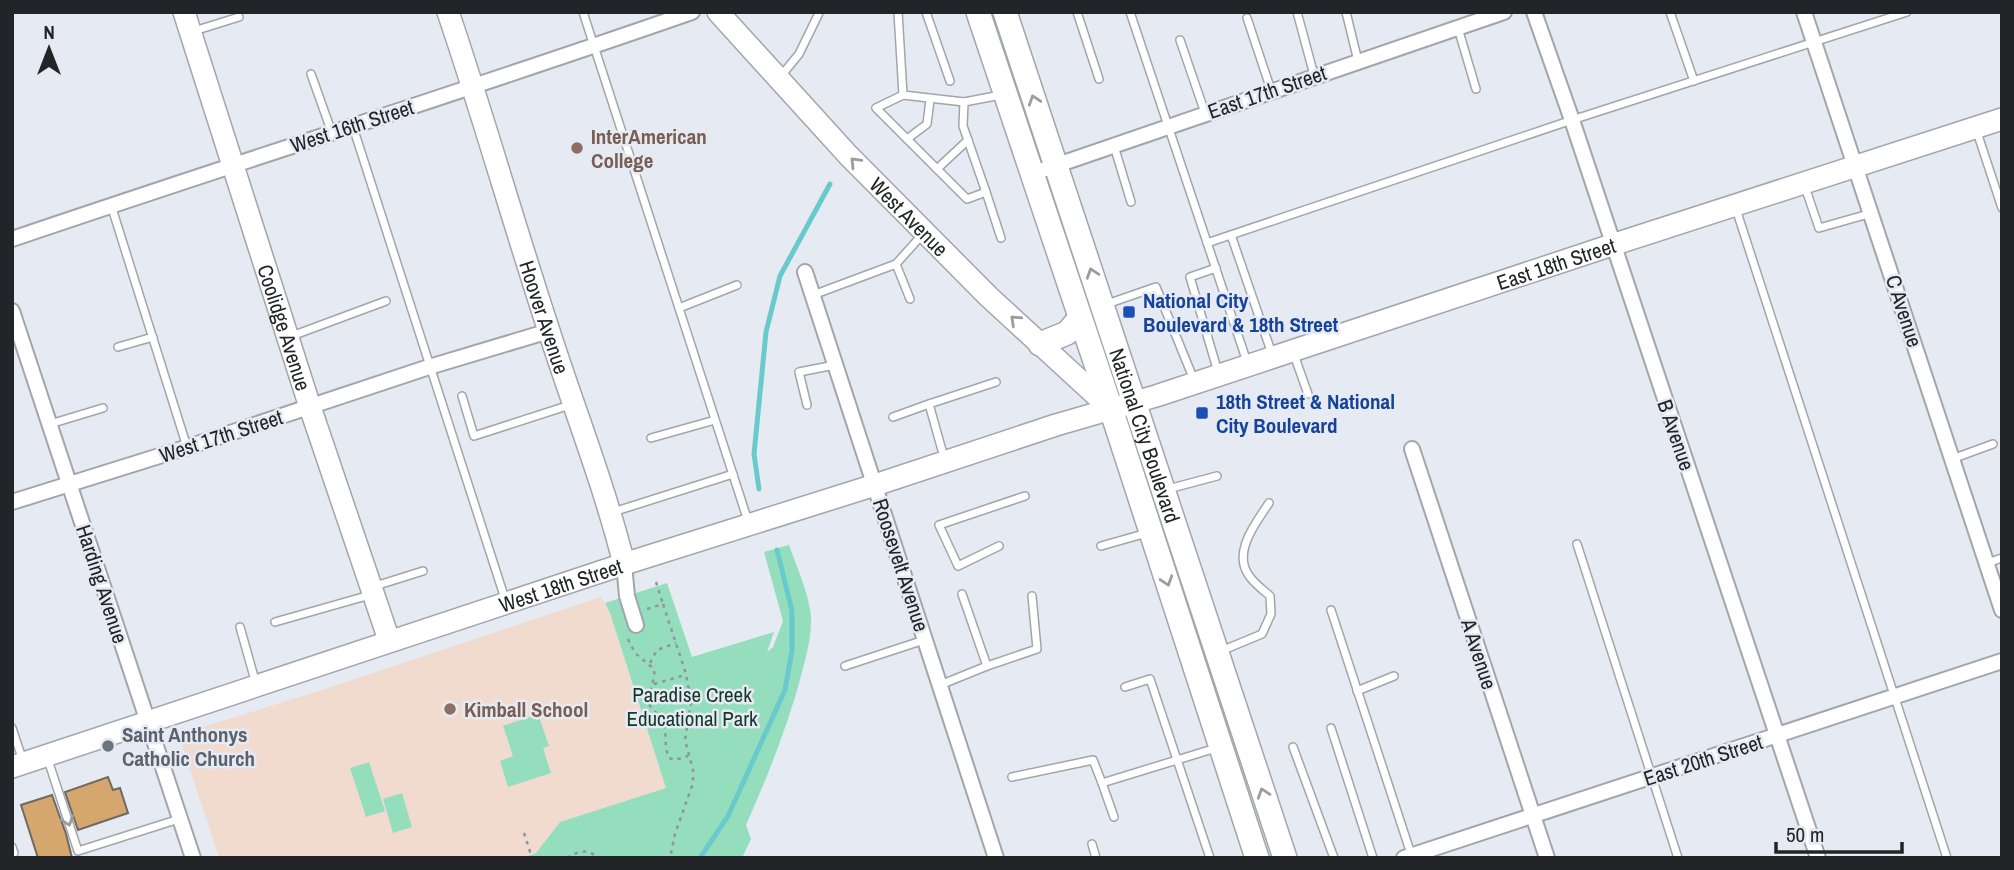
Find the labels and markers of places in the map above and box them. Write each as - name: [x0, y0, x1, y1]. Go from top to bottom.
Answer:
- place label: InterAmerican College: [591, 122, 707, 175]
- marker: InterAmerican College: [569, 140, 585, 156]
- place label: National City Boulevard & 18th Street: [1143, 286, 1338, 339]
- marker: National City Boulevard & 18th Street: [1121, 304, 1137, 320]
- place label: 18th Street & National City Boulevard: [1216, 387, 1395, 440]
- marker: 18th Street & National City Boulevard: [1194, 405, 1210, 421]
- place label: Kimball School: [464, 695, 588, 724]
- marker: Kimball School: [442, 701, 458, 717]
- place label: Saint Anthonys Catholic Church: [122, 720, 255, 773]
- marker: Saint Anthonys Catholic Church: [100, 738, 116, 754]

